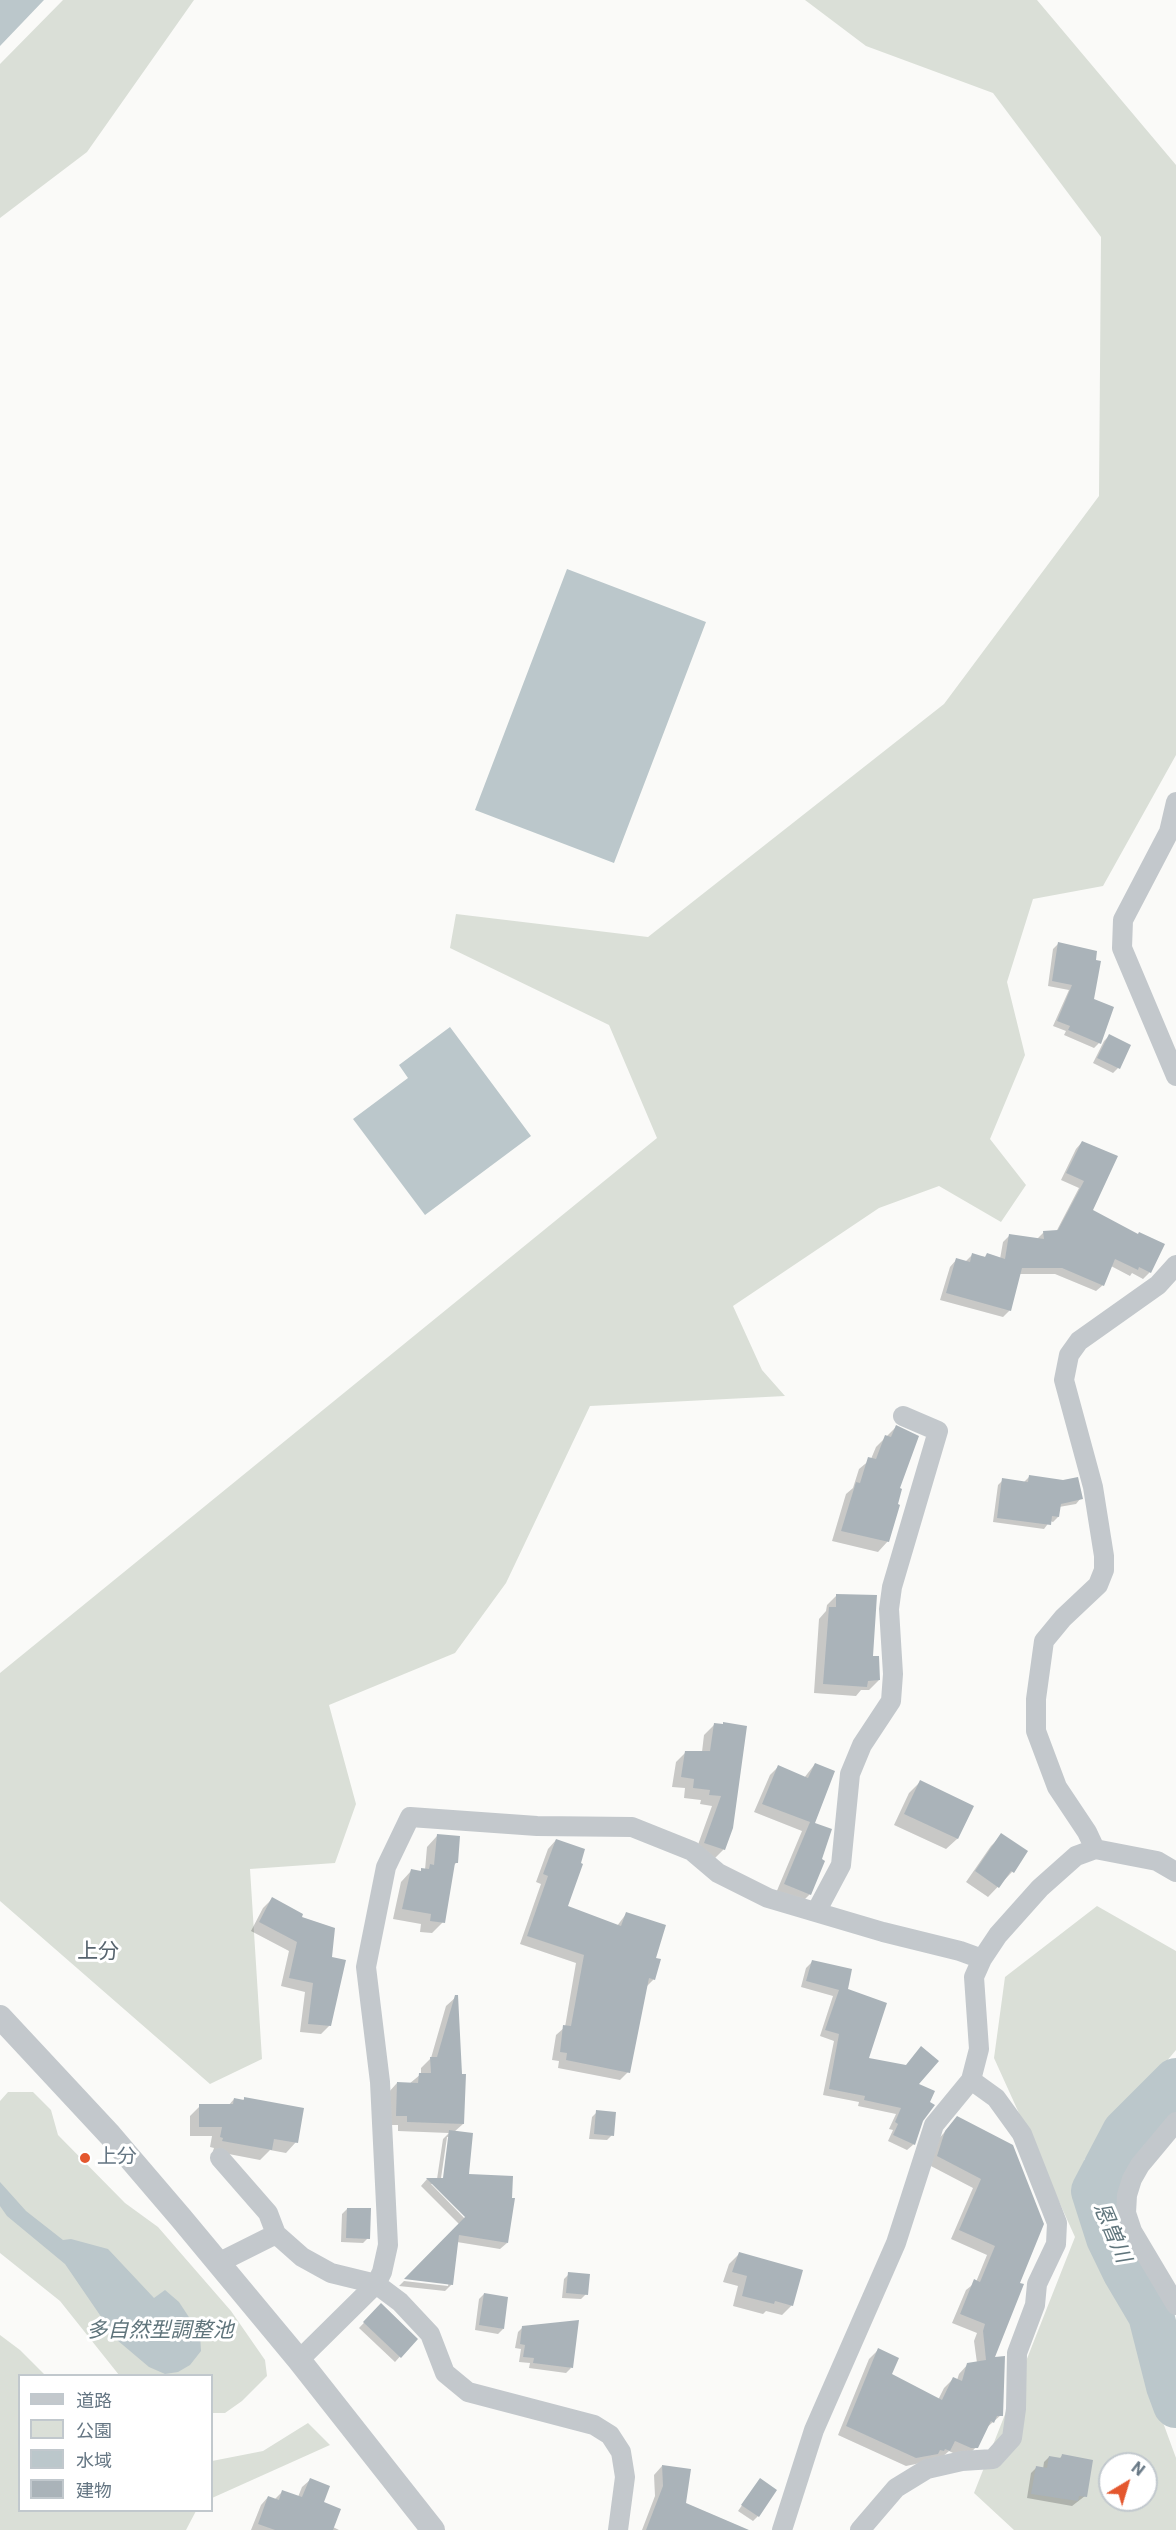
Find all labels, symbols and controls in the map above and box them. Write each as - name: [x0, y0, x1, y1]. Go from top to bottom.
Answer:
- district label: 上分: [77, 1940, 119, 1966]
- place label: 上分: [97, 2146, 137, 2170]
- marker: 上分: [78, 2151, 92, 2165]
- water label: 恩曽川: [1087, 2199, 1135, 2267]
- water label: 多自然型調整池: [87, 2319, 233, 2345]
- legend: [18, 2374, 213, 2512]
- text: 道路: [76, 2390, 112, 2411]
- text: 公園: [76, 2420, 112, 2441]
- text: 水域: [76, 2450, 112, 2471]
- north arrow: [1098, 2452, 1158, 2512]
- text: N: [1128, 2458, 1148, 2480]
- text: 建物: [76, 2480, 112, 2501]

